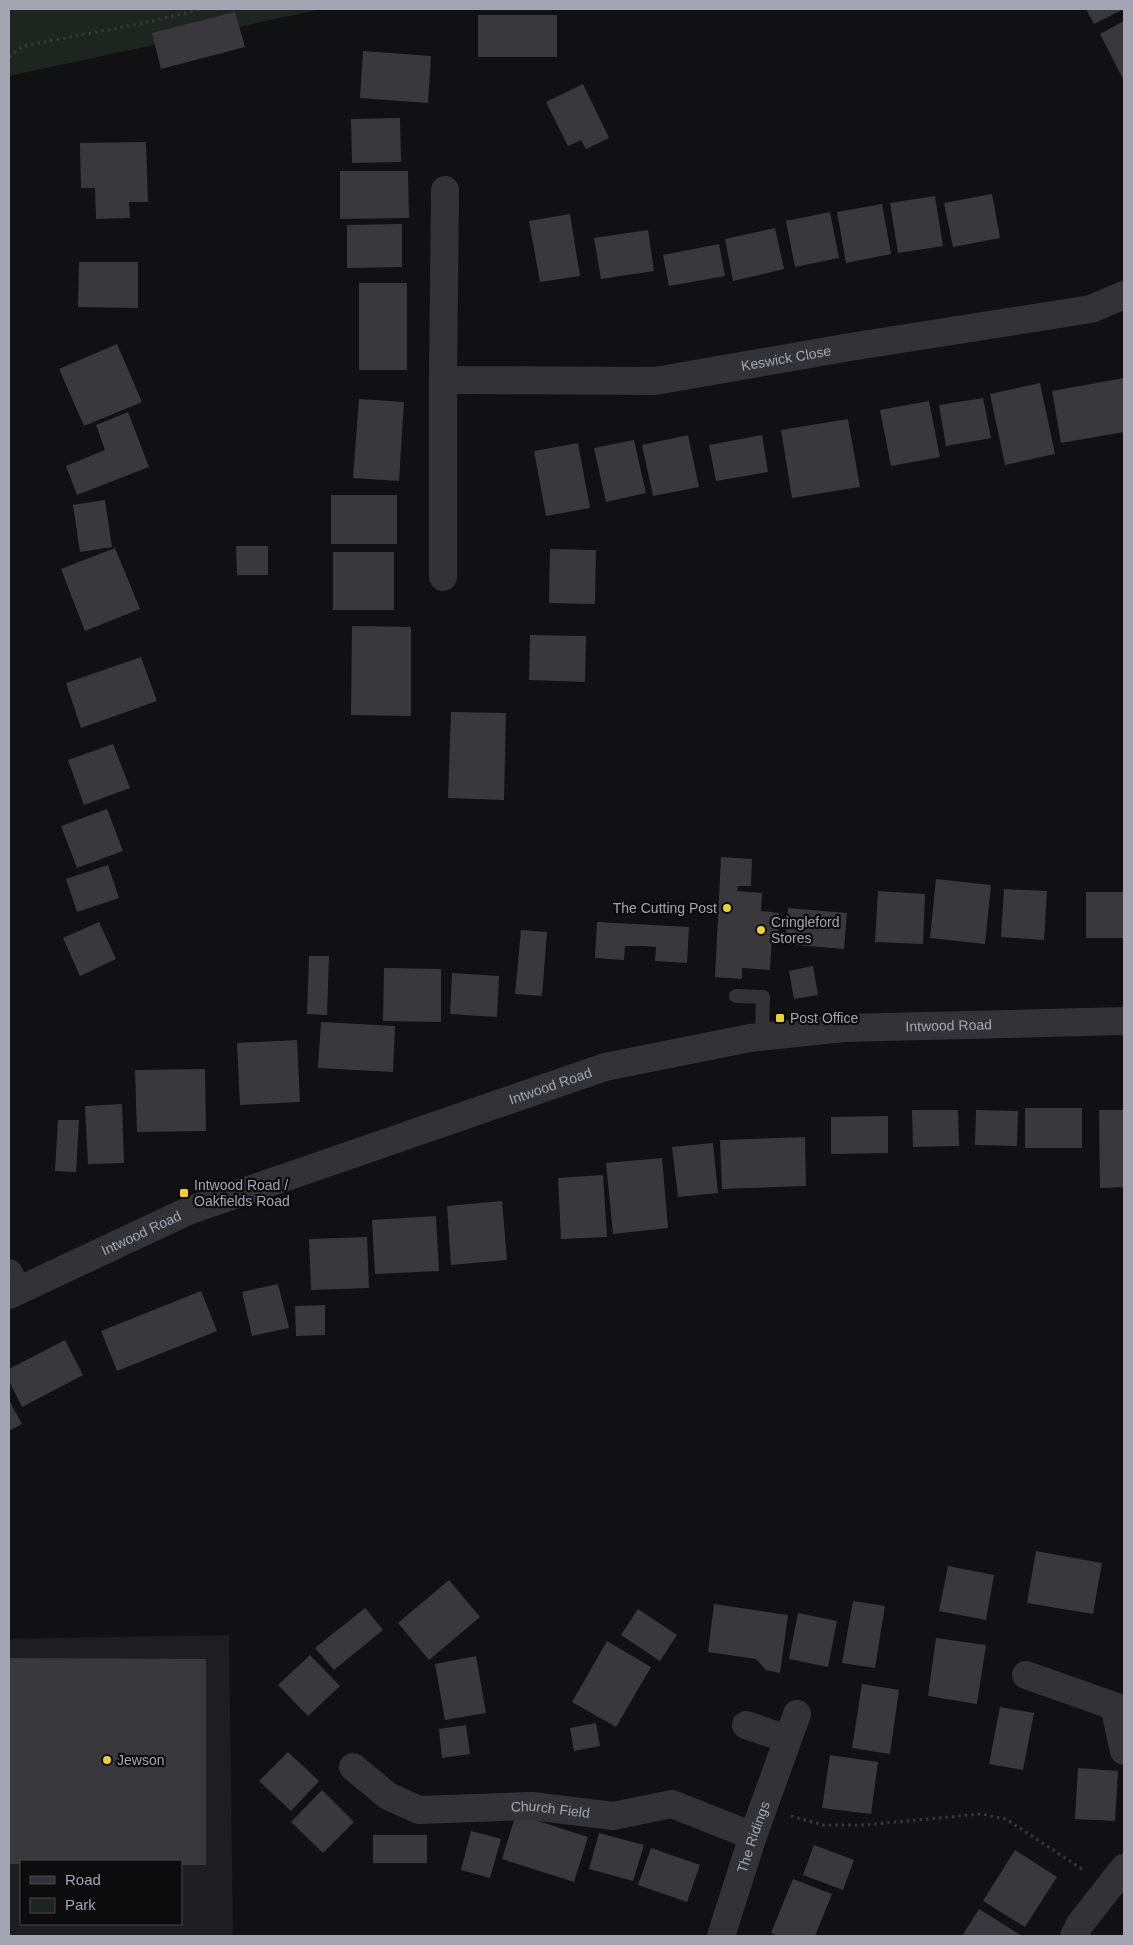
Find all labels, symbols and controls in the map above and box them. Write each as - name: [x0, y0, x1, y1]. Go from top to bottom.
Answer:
- street label: Keswick Close: [740, 342, 832, 374]
- place label: The Cutting Post: [613, 900, 717, 916]
- marker: The Cutting Post: [721, 902, 733, 914]
- place label: Cringleford Stores: [771, 914, 839, 946]
- marker: Cringleford Stores: [755, 924, 767, 936]
- place label: Post Office: [790, 1010, 858, 1026]
- marker: Post Office: [774, 1012, 786, 1024]
- street label: Intwood Road: [905, 1016, 992, 1034]
- street label: Intwood Road: [507, 1064, 594, 1108]
- place label: Intwood Road / Oakfields Road: [194, 1177, 290, 1209]
- marker: Intwood Road / Oakfields Road: [178, 1187, 190, 1199]
- street label: Intwood Road: [99, 1207, 184, 1259]
- place label: Jewson: [117, 1752, 164, 1768]
- marker: Jewson: [101, 1754, 113, 1766]
- street label: Church Field: [510, 1798, 591, 1821]
- street label: The Ridings: [734, 1799, 773, 1875]
- legend: [20, 1860, 182, 1925]
- text: Road: [65, 1871, 101, 1888]
- text: Park: [65, 1896, 96, 1913]

